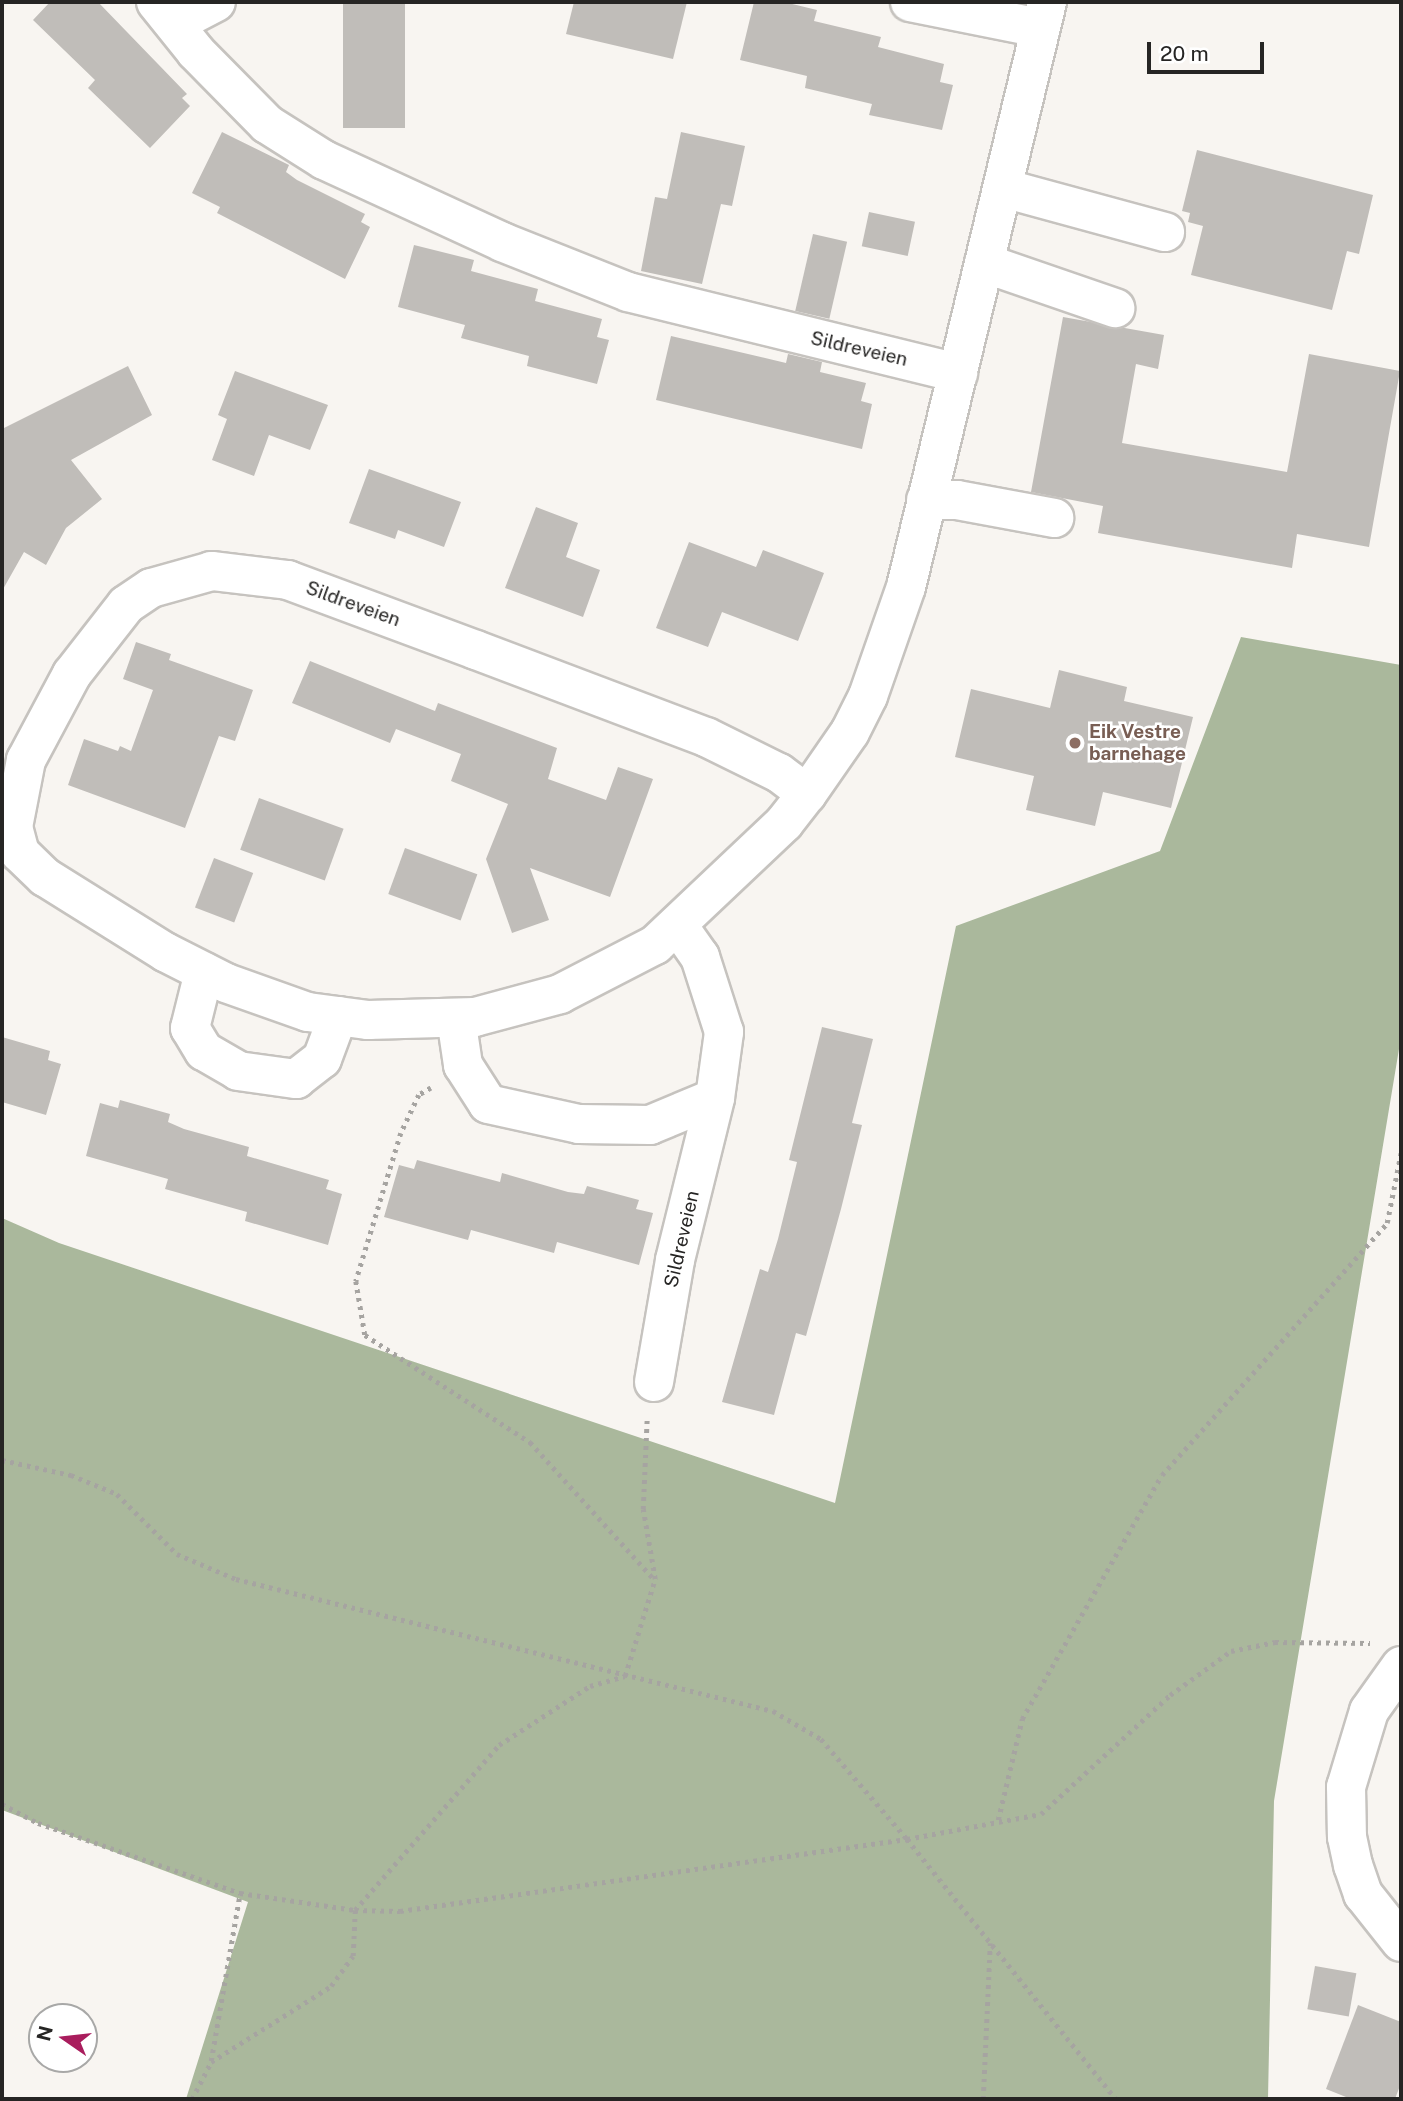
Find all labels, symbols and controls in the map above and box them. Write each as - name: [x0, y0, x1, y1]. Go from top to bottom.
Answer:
- scale bar: [1151, 28, 1268, 72]
- text: 20 m: [1160, 41, 1209, 66]
- street label: Sildreveien: [808, 327, 910, 371]
- street label: Sildreveien: [303, 576, 403, 632]
- place label: Eik Vestre barnehage: [1089, 721, 1186, 765]
- marker: Eik Vestre barnehage: [1067, 735, 1083, 751]
- street label: Sildreveien: [660, 1188, 704, 1290]
- north arrow: [28, 2003, 98, 2073]
- text: N: [32, 2024, 57, 2043]

